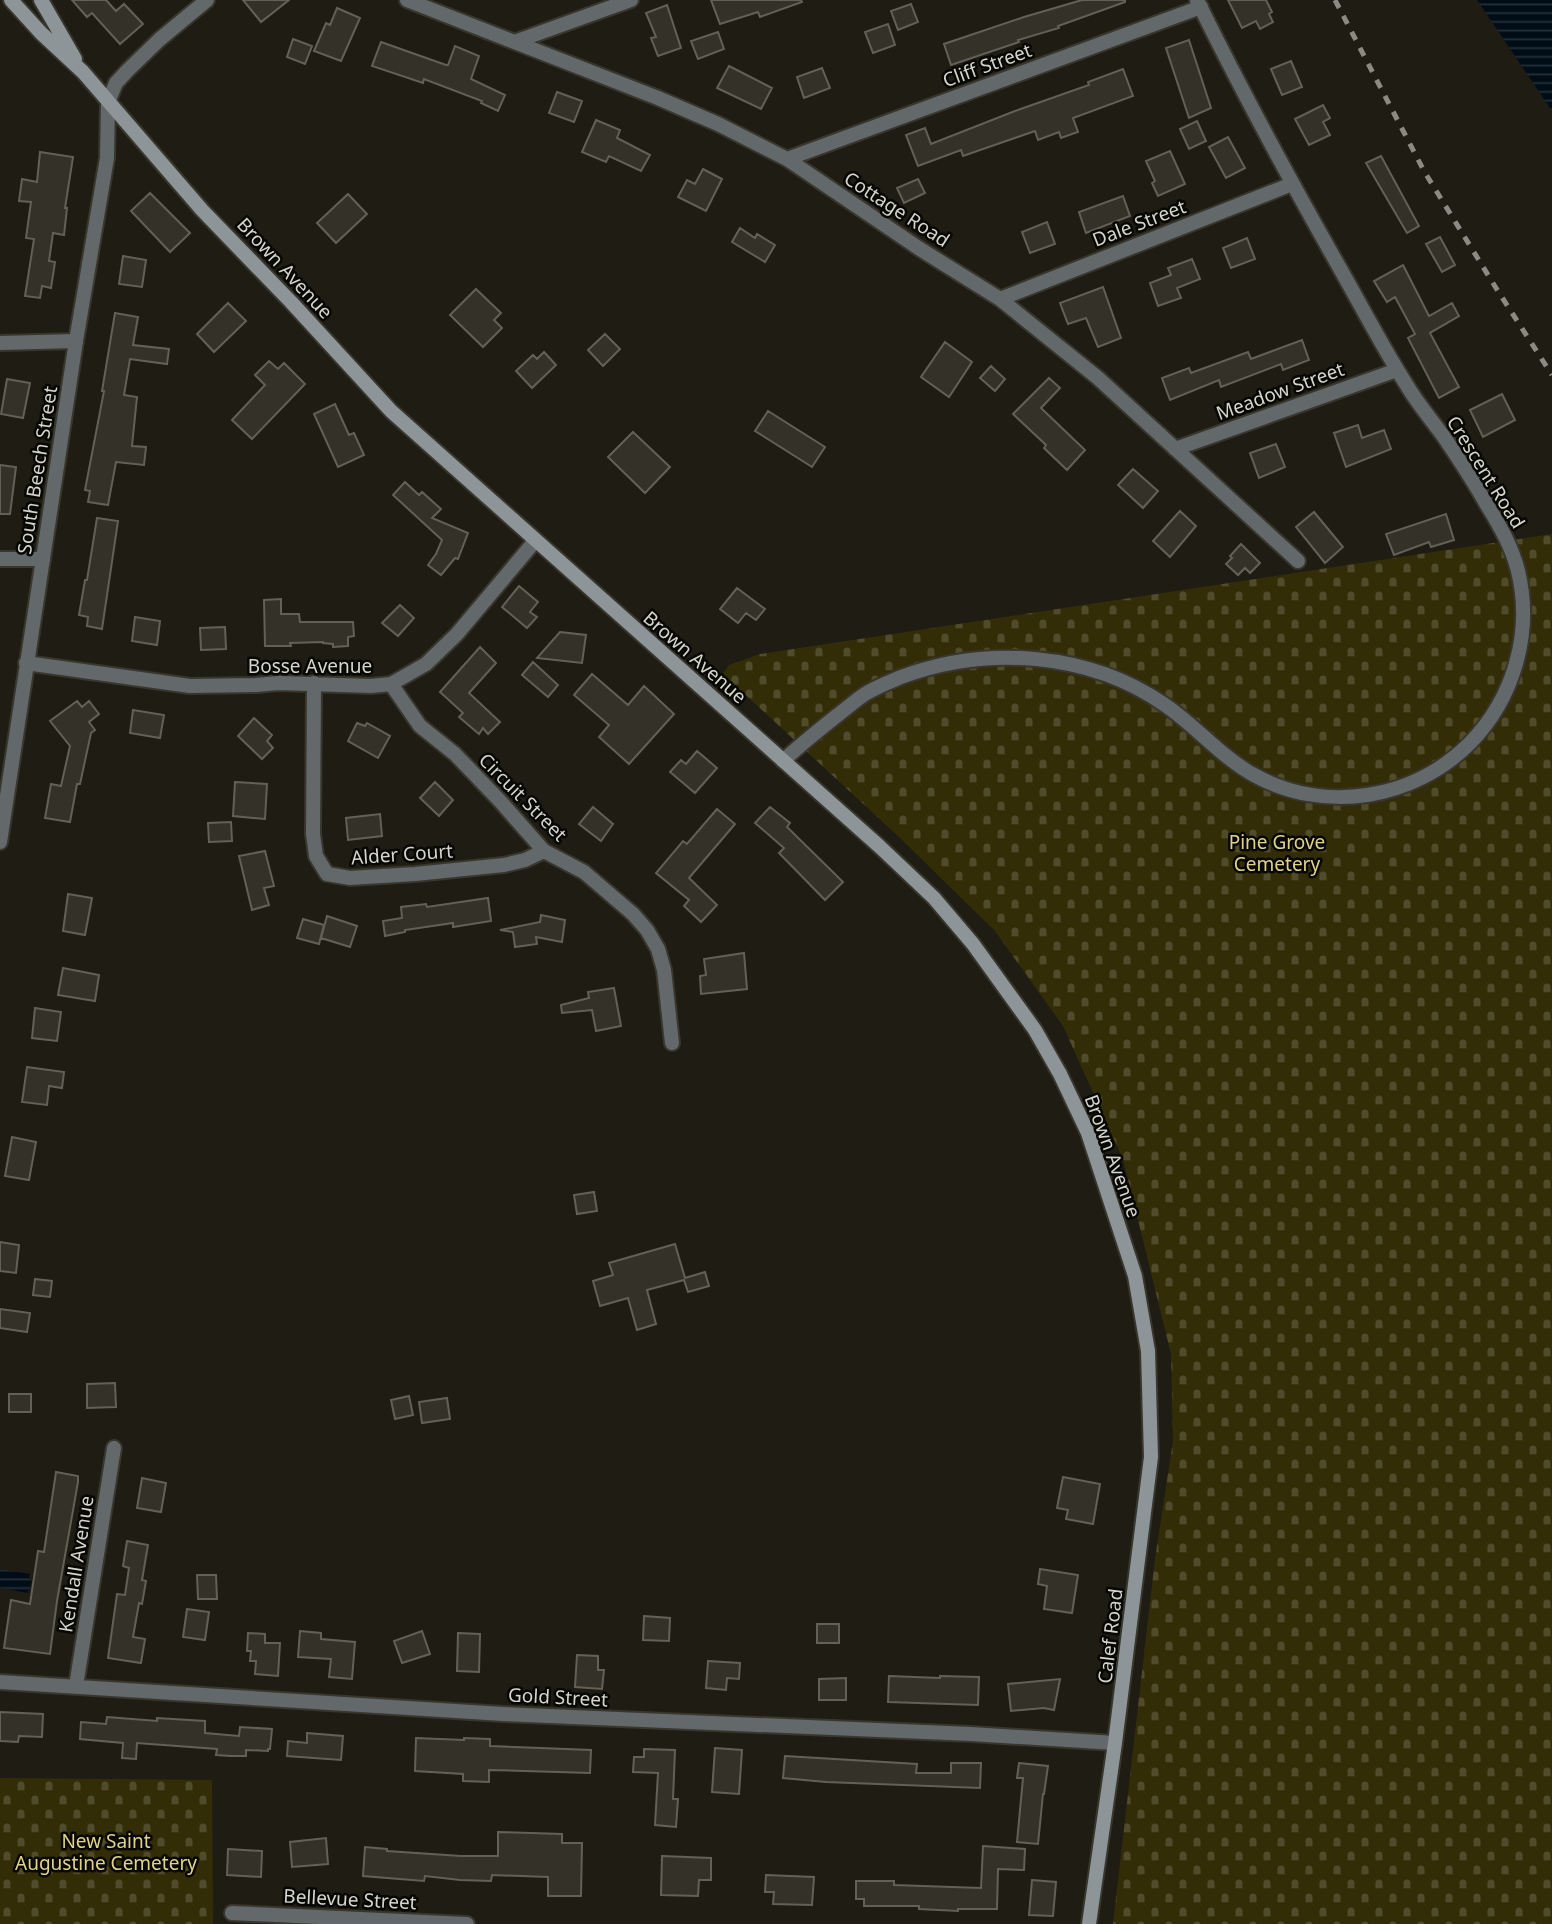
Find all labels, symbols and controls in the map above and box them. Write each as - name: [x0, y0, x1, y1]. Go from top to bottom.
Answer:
- street label: Cliff Street: [939, 37, 1035, 93]
- street label: Cottage Road: [839, 165, 955, 253]
- street label: Dale Street: [1089, 193, 1190, 253]
- street label: Brown Avenue: [231, 212, 339, 324]
- street label: Meadow Street: [1212, 356, 1348, 426]
- street label: South Beech Street: [11, 384, 63, 556]
- street label: Crescent Road: [1441, 411, 1531, 533]
- street label: Brown Avenue: [638, 605, 752, 709]
- street label: Bosse Avenue: [248, 653, 372, 679]
- street label: Circuit Street: [473, 747, 573, 847]
- park label: Pine Grove Cemetery: [1229, 829, 1325, 877]
- street label: Alder Court: [350, 837, 454, 871]
- street label: Brown Avenue: [1079, 1091, 1147, 1221]
- street label: Kendall Avenue: [52, 1494, 100, 1634]
- street label: Calef Road: [1091, 1587, 1129, 1685]
- street label: Gold Street: [507, 1681, 609, 1713]
- park label: New Saint Augustine Cemetery: [15, 1828, 197, 1876]
- street label: Bellevue Street: [283, 1883, 417, 1915]

